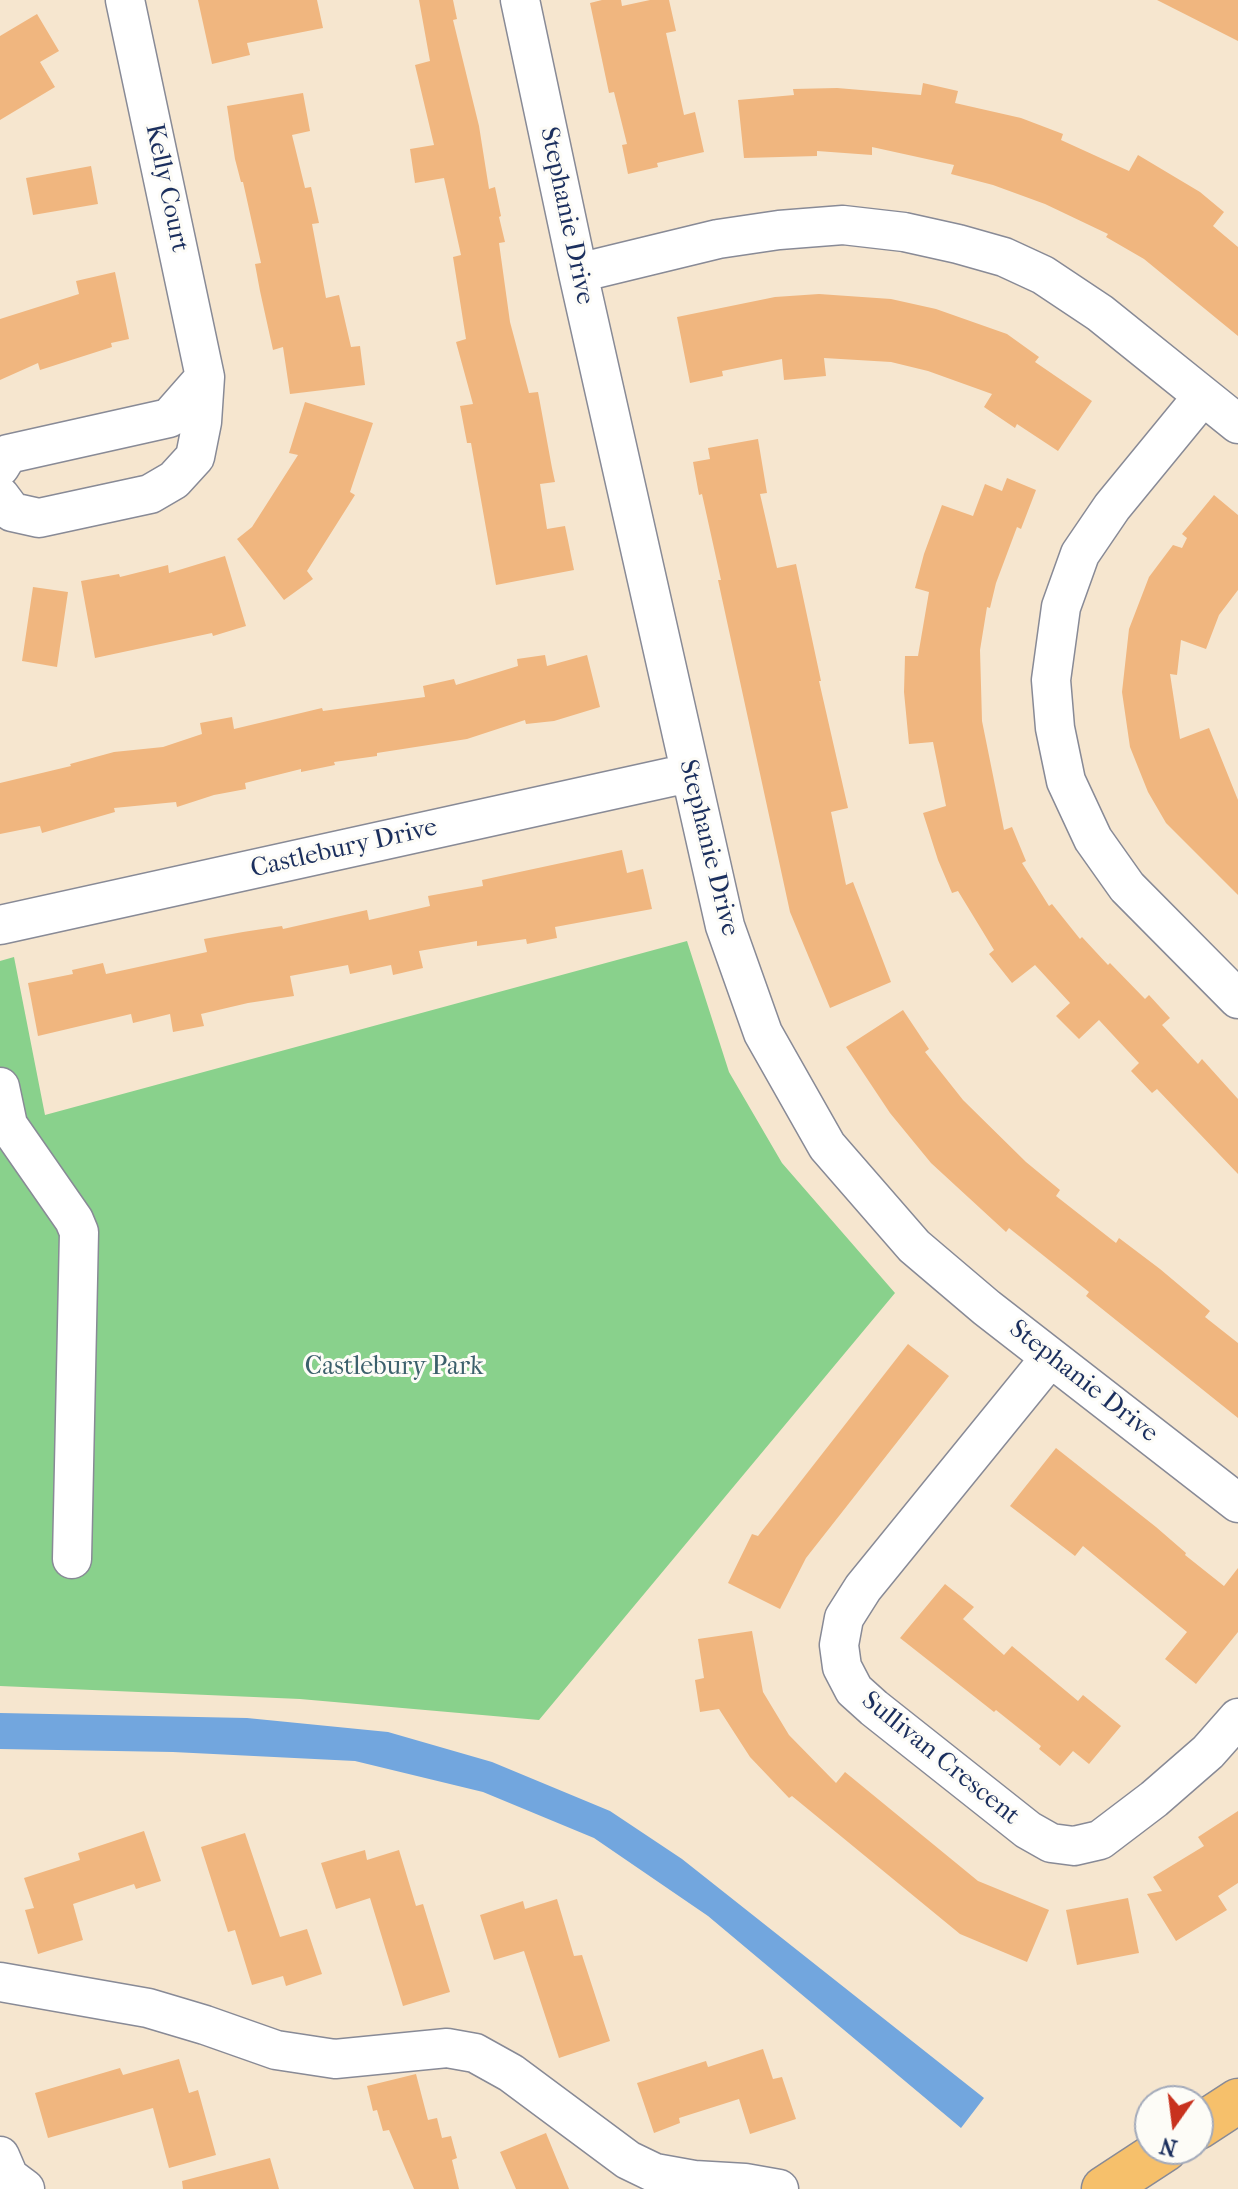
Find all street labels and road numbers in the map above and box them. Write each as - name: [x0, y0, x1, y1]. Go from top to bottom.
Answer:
- street label: Kelly Court: [137, 121, 195, 255]
- street label: Stephanie Drive: [532, 124, 600, 308]
- street label: Stephanie Drive: [671, 757, 745, 939]
- street label: Castlebury Drive: [248, 812, 440, 886]
- street label: Stephanie Drive: [1002, 1314, 1164, 1450]
- street label: Sullivan Crescent: [855, 1686, 1025, 1832]

